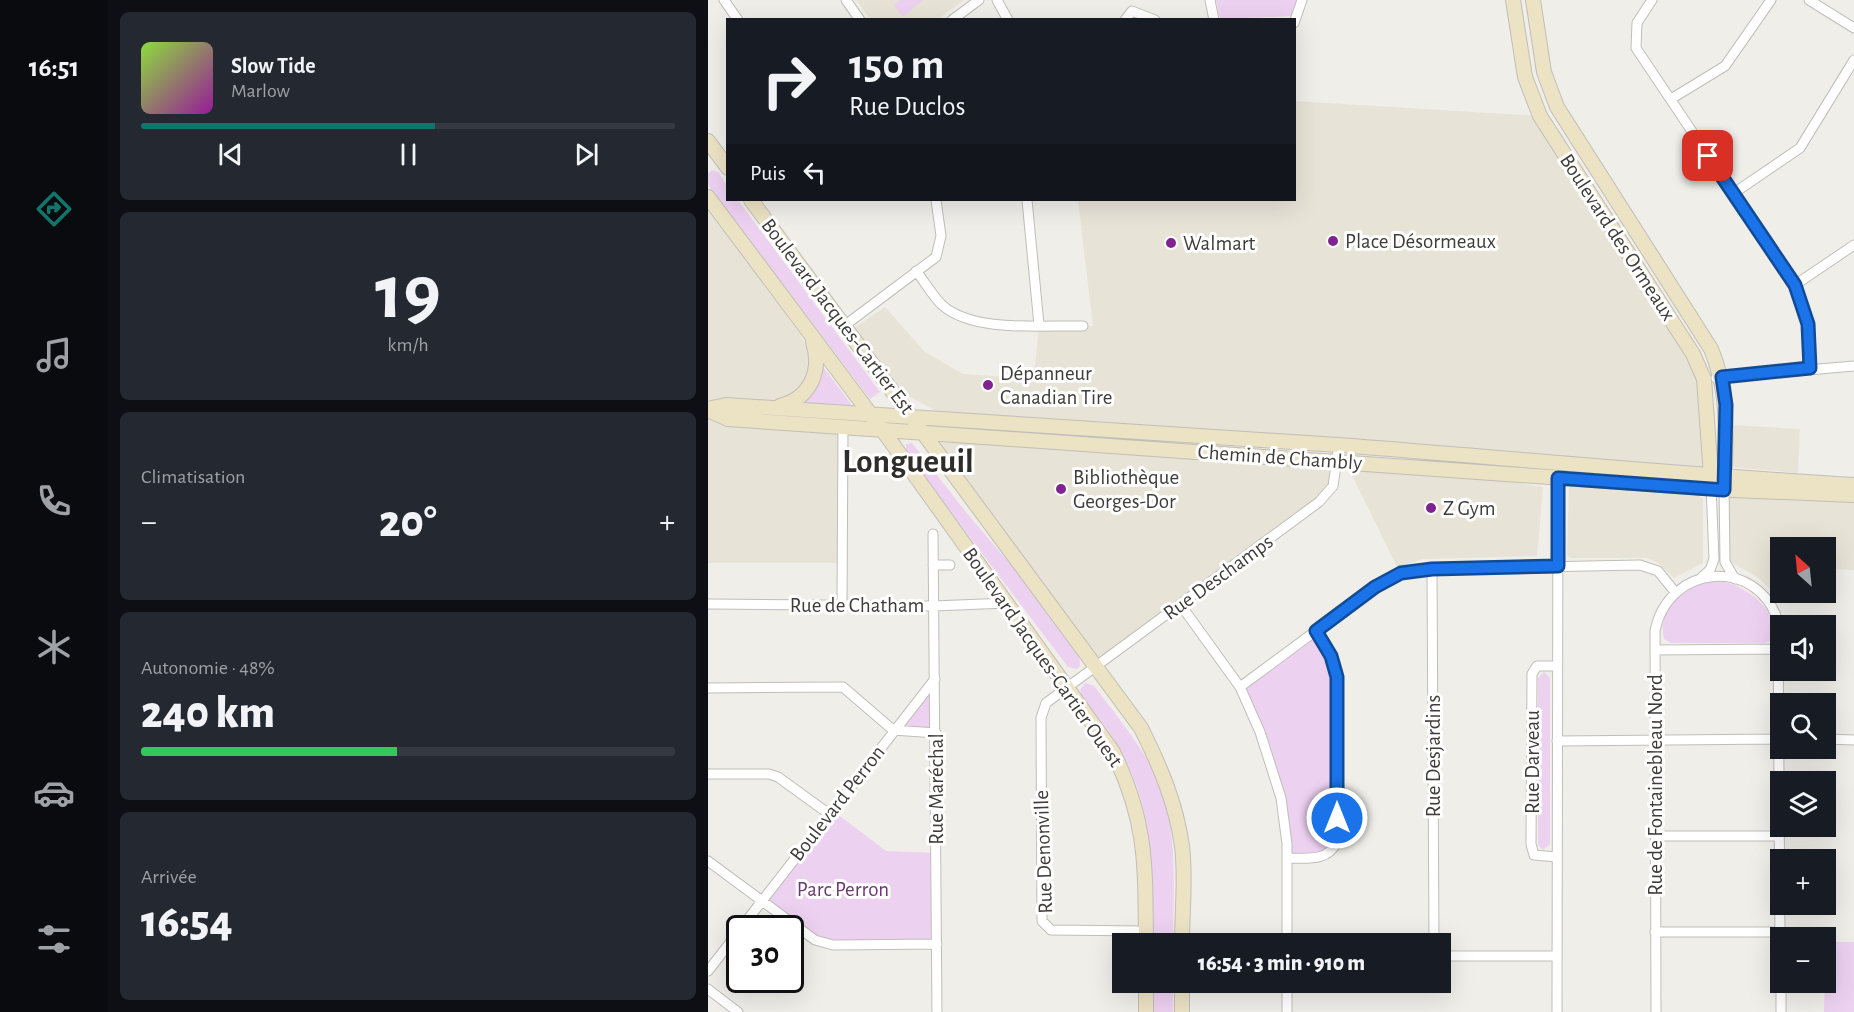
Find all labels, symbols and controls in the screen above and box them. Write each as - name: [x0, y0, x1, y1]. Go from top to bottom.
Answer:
- icon: right: [750, 42, 828, 120]
- text: 150 m: [849, 44, 944, 86]
- text: 16:51: [29, 54, 79, 81]
- text: Slow Tide: [231, 55, 316, 77]
- text: Marlow: [231, 81, 290, 101]
- text: Rue Duclos: [849, 93, 966, 120]
- pin: [1682, 130, 1733, 181]
- icon: previous: [214, 138, 247, 171]
- icon: pause: [392, 138, 425, 171]
- icon: next: [570, 138, 603, 171]
- icon: arrive: [1691, 139, 1724, 172]
- street label: Boulevard des Ormeaux: [1556, 150, 1679, 324]
- icon: left: [798, 156, 831, 189]
- text: Puis: [750, 162, 786, 184]
- icon: directions: [33, 188, 75, 230]
- street label: Boulevard Jacques-Cartier Est: [757, 215, 918, 418]
- place label: Place Désormeaux: [1345, 231, 1496, 252]
- place label: Walmart: [1183, 233, 1256, 254]
- marker: Place Désormeaux: [1326, 234, 1340, 248]
- marker: Walmart: [1164, 236, 1178, 250]
- text: 19: [375, 255, 441, 333]
- icon: music: [33, 334, 75, 376]
- text: km/h: [387, 335, 429, 355]
- place label: Dépanneur Canadian Tire: [1000, 363, 1113, 408]
- marker: Dépanneur Canadian Tire: [981, 378, 995, 392]
- street label: Chemin de Chambly: [1197, 441, 1363, 474]
- district label: Longueuil: [842, 446, 974, 479]
- text: Climatisation: [141, 467, 245, 487]
- place label: Bibliothèque Georges-Dor: [1073, 467, 1179, 512]
- icon: phone: [33, 480, 75, 522]
- marker: Bibliothèque Georges-Dor: [1054, 482, 1068, 496]
- place label: Z Gym: [1443, 498, 1496, 519]
- text: 20°: [379, 500, 437, 545]
- marker: Z Gym: [1424, 501, 1438, 515]
- text: −: [141, 506, 157, 539]
- text: +: [659, 506, 675, 539]
- street label: Rue Deschamps: [1160, 531, 1277, 624]
- north arrow: [1770, 537, 1836, 603]
- map controls: [1770, 537, 1836, 993]
- street label: Boulevard Jacques-Cartier Ouest: [959, 544, 1127, 771]
- street label: Rue de Chatham: [790, 595, 924, 616]
- button: sound: [1770, 615, 1836, 681]
- icon: climate: [33, 626, 75, 668]
- text: Autonomie · 48%: [141, 658, 275, 678]
- street label: Rue de Fontainebleau Nord: [1645, 674, 1666, 896]
- text: 240 km: [141, 691, 275, 736]
- button: search: [1770, 693, 1836, 759]
- street label: Rue Desjardins: [1423, 695, 1444, 817]
- street label: Rue Darveau: [1522, 710, 1543, 814]
- street label: Rue Maréchal: [926, 733, 947, 845]
- street label: Boulevard Perron: [786, 742, 889, 865]
- button: layers: [1770, 771, 1836, 837]
- icon: car: [33, 772, 75, 814]
- position arrow: [1305, 786, 1369, 850]
- street label: Rue Denonville: [1031, 790, 1056, 914]
- button: +: [1770, 849, 1836, 915]
- text: Arrivée: [141, 867, 197, 887]
- park label: Parc Perron: [797, 879, 889, 900]
- text: 16:54: [141, 900, 233, 945]
- speed limit sign: 30: [726, 915, 804, 993]
- icon: filters: [33, 918, 75, 960]
- button: −: [1770, 927, 1836, 993]
- text: 16:54 · 3 min · 910 m: [1198, 952, 1365, 974]

